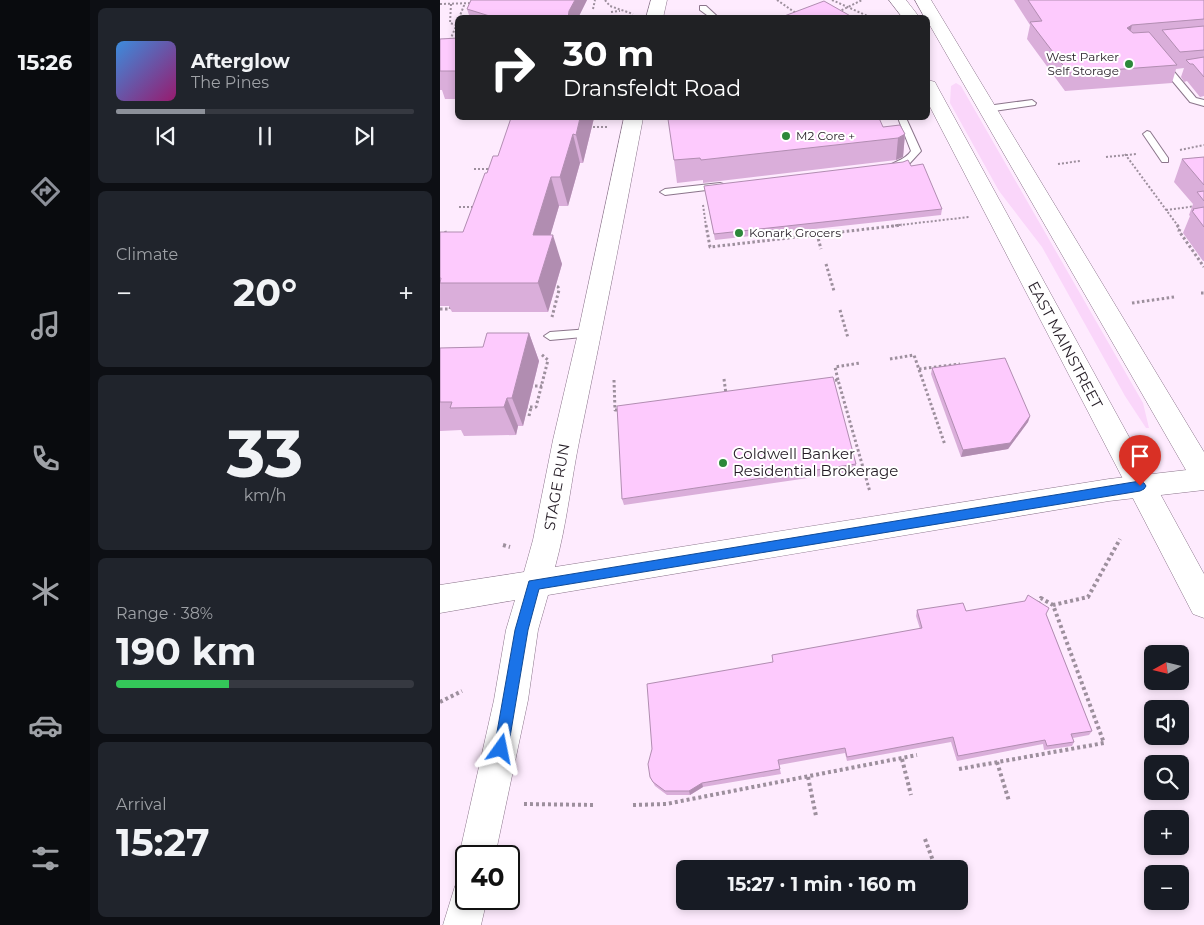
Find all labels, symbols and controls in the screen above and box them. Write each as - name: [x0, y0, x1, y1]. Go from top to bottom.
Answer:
- text: 30 m: [563, 32, 654, 75]
- icon: right: [480, 35, 545, 100]
- text: 15:26: [18, 49, 72, 76]
- place label: West Parker Self Storage: [1046, 49, 1119, 78]
- text: Afterglow: [191, 50, 290, 73]
- marker: West Parker Self Storage: [1123, 58, 1135, 70]
- text: The Pines: [191, 73, 269, 92]
- text: Dransfeldt Road: [563, 75, 741, 102]
- icon: previous: [152, 122, 180, 150]
- icon: pause: [251, 122, 279, 150]
- icon: next: [350, 122, 378, 150]
- place label: M2 Core +: [796, 128, 855, 143]
- marker: M2 Core +: [780, 130, 792, 142]
- icon: directions: [28, 174, 63, 209]
- place label: Konark Grocers: [749, 225, 841, 240]
- marker: Konark Grocers: [733, 227, 745, 239]
- text: Climate: [116, 245, 178, 264]
- text: 20°: [233, 269, 297, 316]
- text: −: [116, 276, 132, 310]
- text: +: [398, 276, 414, 310]
- street label: EAST MAINSTREET: [1024, 278, 1107, 412]
- icon: music: [28, 308, 63, 343]
- text: 33: [227, 414, 303, 493]
- pin: [1119, 435, 1161, 486]
- icon: phone: [28, 441, 63, 476]
- street label: STAGE RUN: [539, 442, 574, 532]
- icon: arrive: [1126, 442, 1154, 470]
- place label: Coldwell Banker Residential Brokerage: [733, 444, 898, 480]
- marker: Coldwell Banker Residential Brokerage: [717, 457, 729, 469]
- text: km/h: [244, 486, 286, 505]
- icon: climate: [28, 574, 63, 609]
- text: Range · 38%: [116, 604, 213, 623]
- text: 190 km: [116, 628, 256, 675]
- north arrow: [1144, 645, 1189, 690]
- map controls: [1144, 645, 1189, 910]
- button: sound: [1144, 700, 1189, 745]
- icon: car: [28, 708, 63, 743]
- position arrow: [474, 722, 526, 774]
- button: search: [1144, 755, 1189, 800]
- text: Arrival: [116, 795, 166, 814]
- button: +: [1144, 810, 1189, 855]
- text: 15:27: [116, 819, 209, 866]
- icon: filters: [28, 841, 63, 876]
- speed limit sign: 40: [455, 845, 520, 910]
- button: −: [1144, 865, 1189, 910]
- text: 15:27 · 1 min · 160 m: [727, 873, 917, 896]

